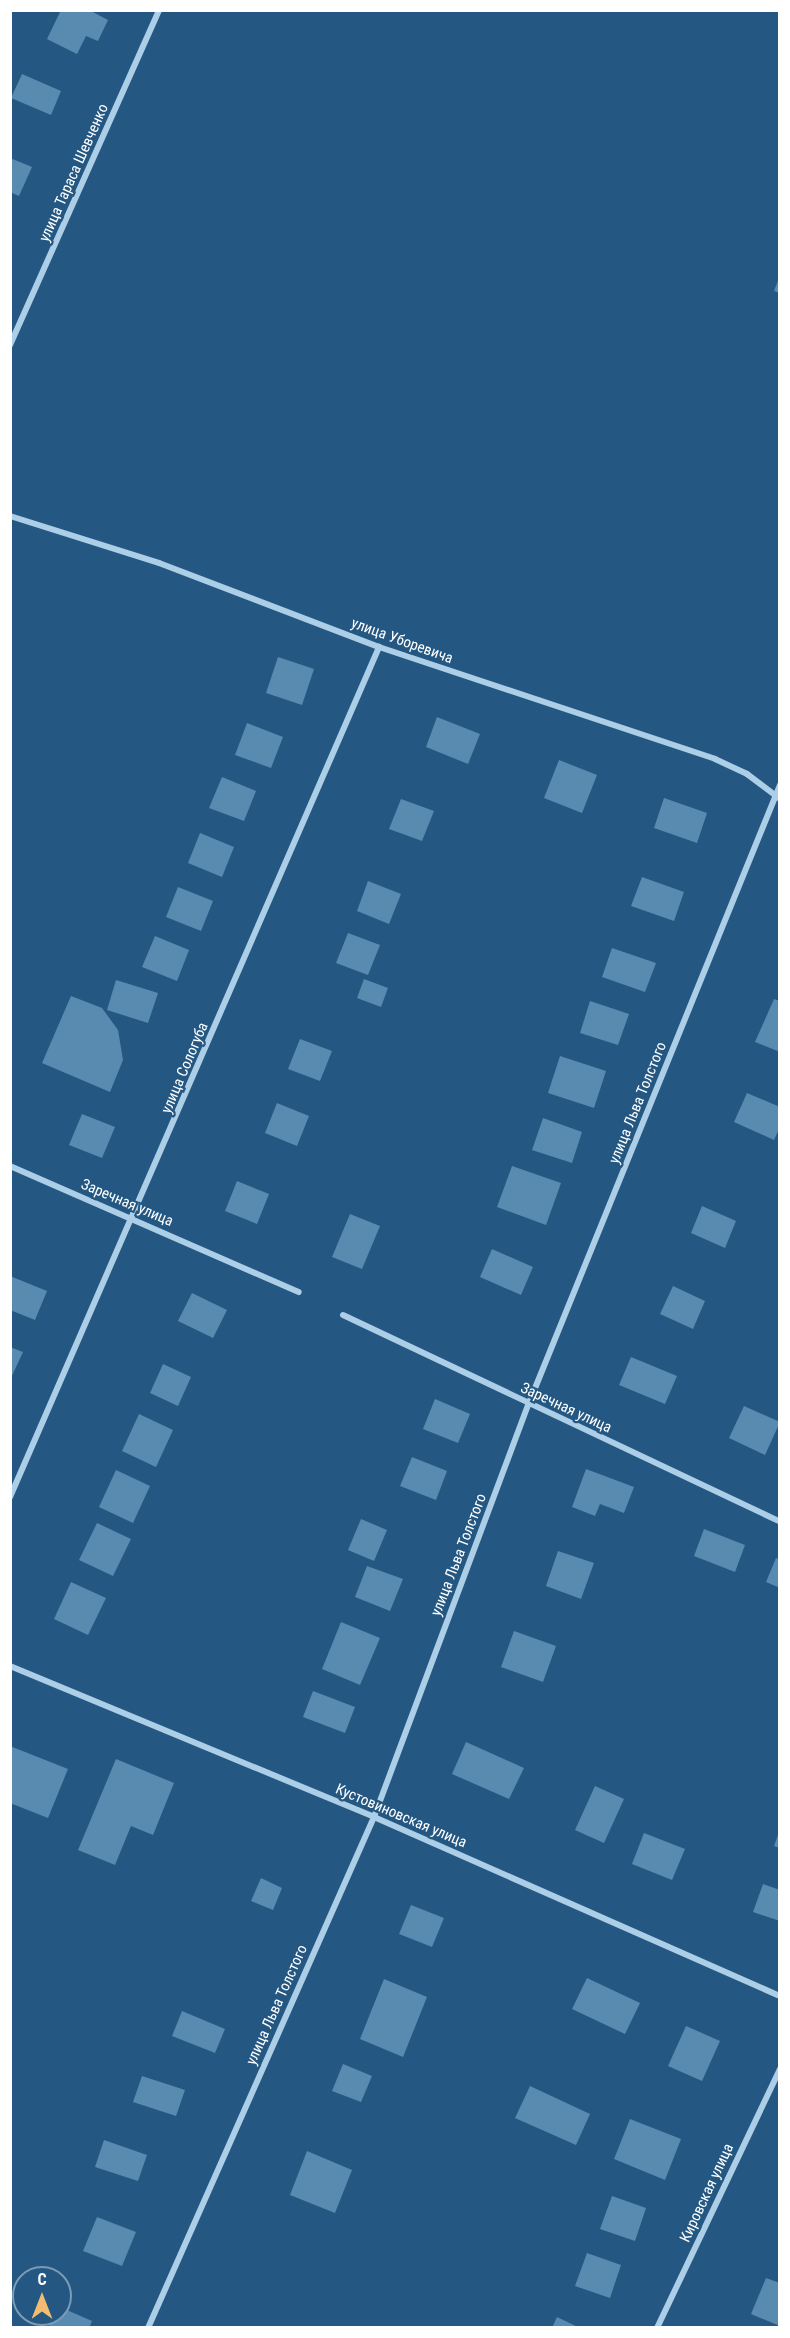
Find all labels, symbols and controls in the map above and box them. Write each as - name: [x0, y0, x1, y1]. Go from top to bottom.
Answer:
- street label: улица Тараса Шевченко: [35, 101, 113, 245]
- street label: улица Уборевича: [349, 614, 455, 668]
- street label: улица Сологуба: [158, 1020, 212, 1116]
- street label: улица Льва Толстого: [605, 1039, 671, 1167]
- street label: Заречная улица: [78, 1175, 176, 1231]
- street label: Заречная улица: [518, 1379, 614, 1437]
- street label: улица Льва Толстого: [427, 1491, 491, 1619]
- street label: Кустовиновская улица: [333, 1780, 469, 1852]
- street label: улица Льва Толстого: [242, 1942, 312, 2068]
- street label: Кировская улица: [676, 2141, 738, 2245]
- north arrow: [12, 2266, 72, 2326]
- text: С: [37, 2270, 47, 2289]

